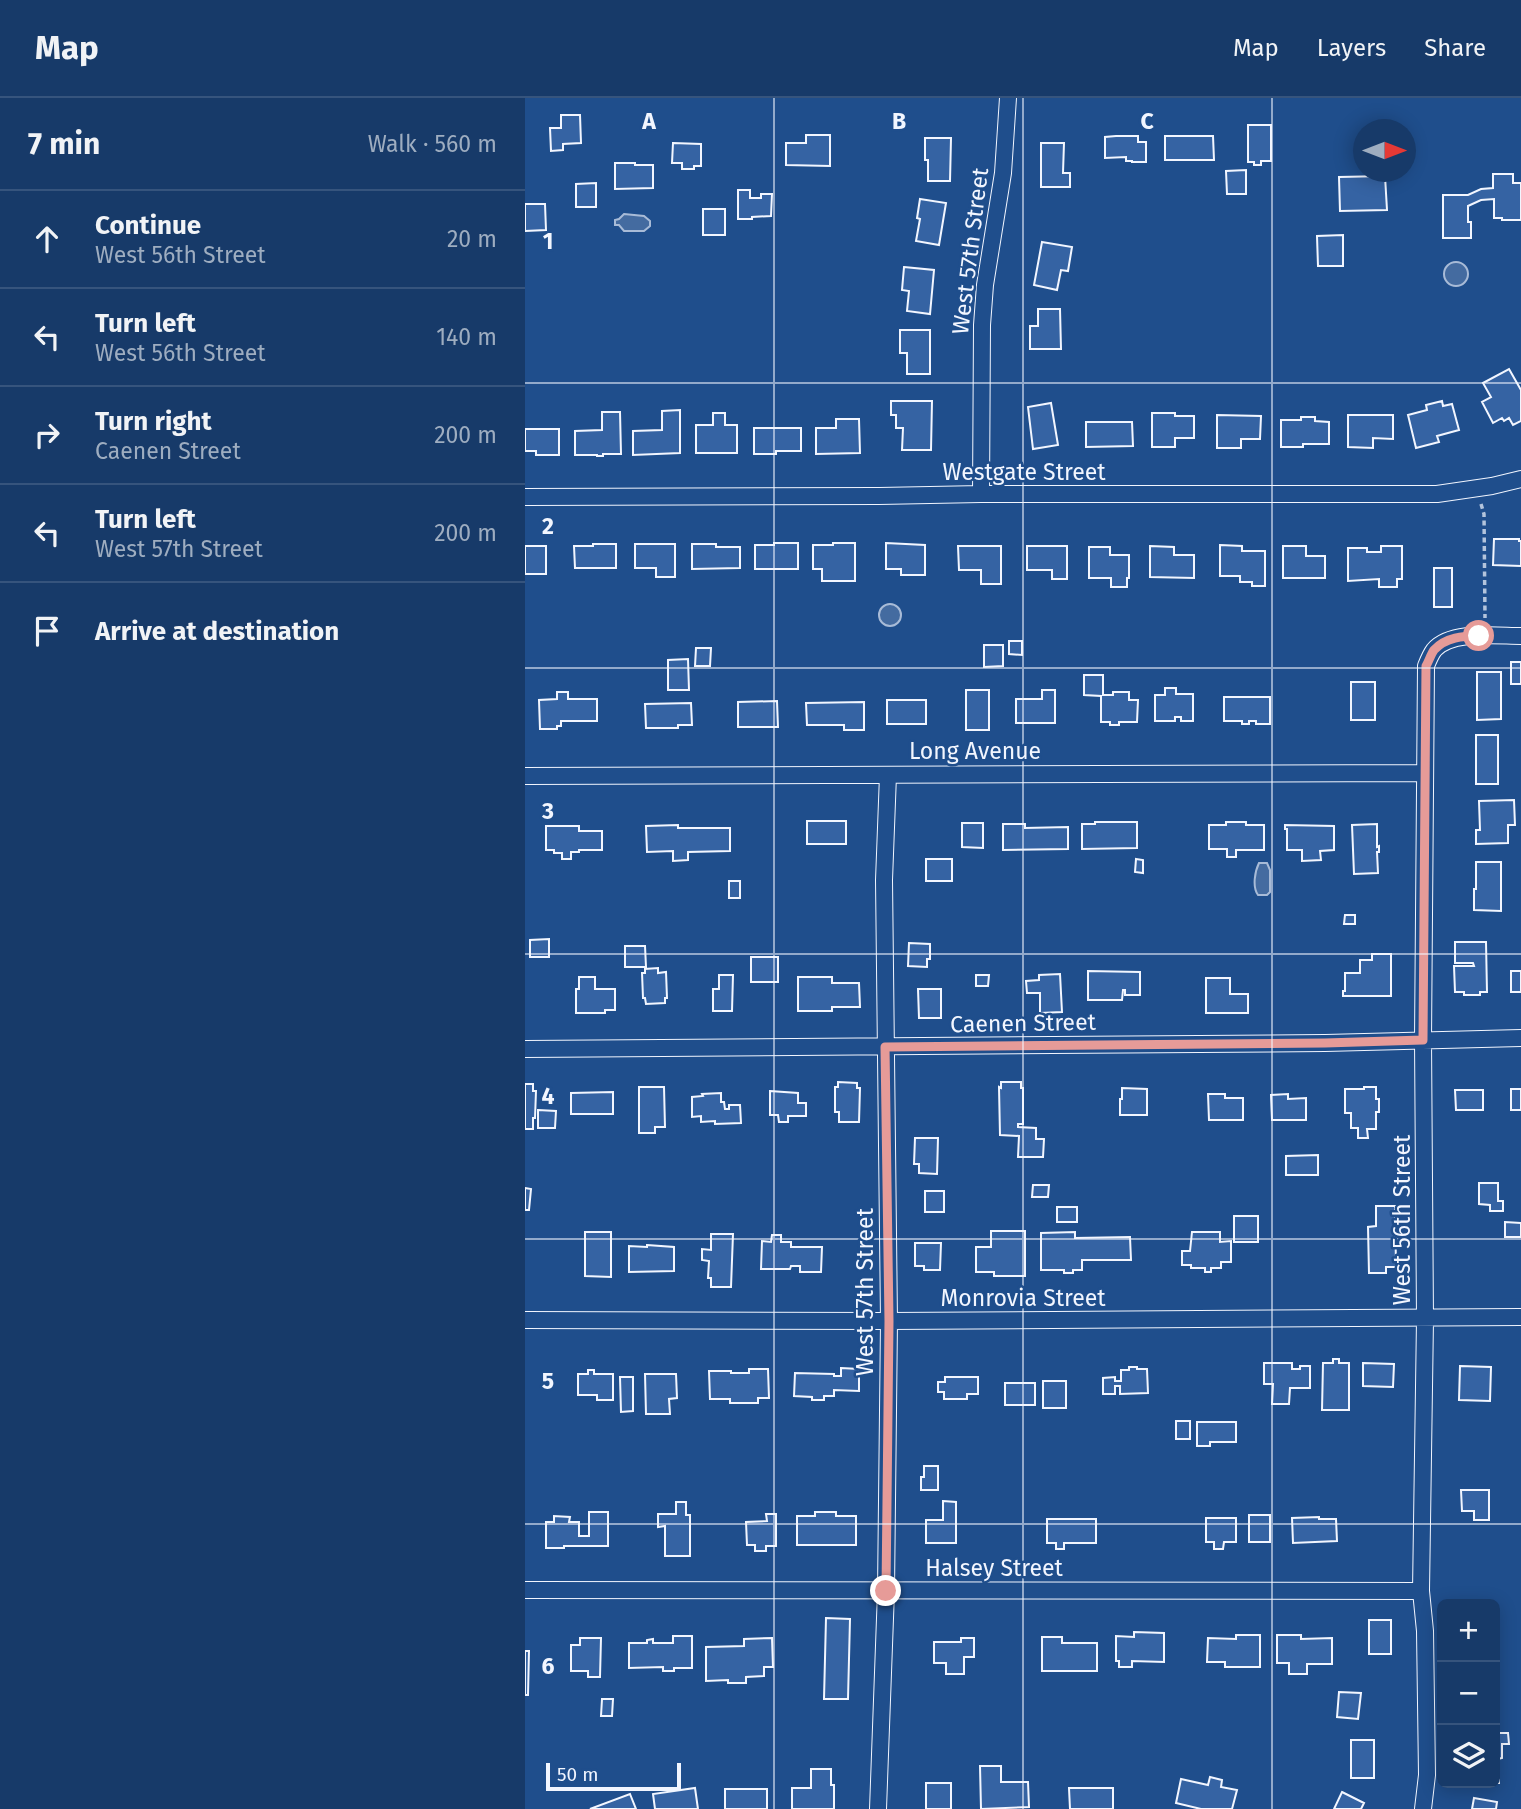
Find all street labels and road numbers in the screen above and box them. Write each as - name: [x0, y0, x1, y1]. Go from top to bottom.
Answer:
- street label: West 57th Street: [946, 165, 994, 336]
- street label: Westgate Street: [942, 458, 1106, 486]
- street label: Long Avenue: [909, 737, 1041, 765]
- street label: Caenen Street: [950, 1008, 1097, 1038]
- street label: West 56th Street: [1388, 1134, 1416, 1305]
- street label: West 57th Street: [851, 1207, 879, 1376]
- street label: Monrovia Street: [940, 1284, 1106, 1312]
- street label: Halsey Street: [925, 1554, 1064, 1582]

